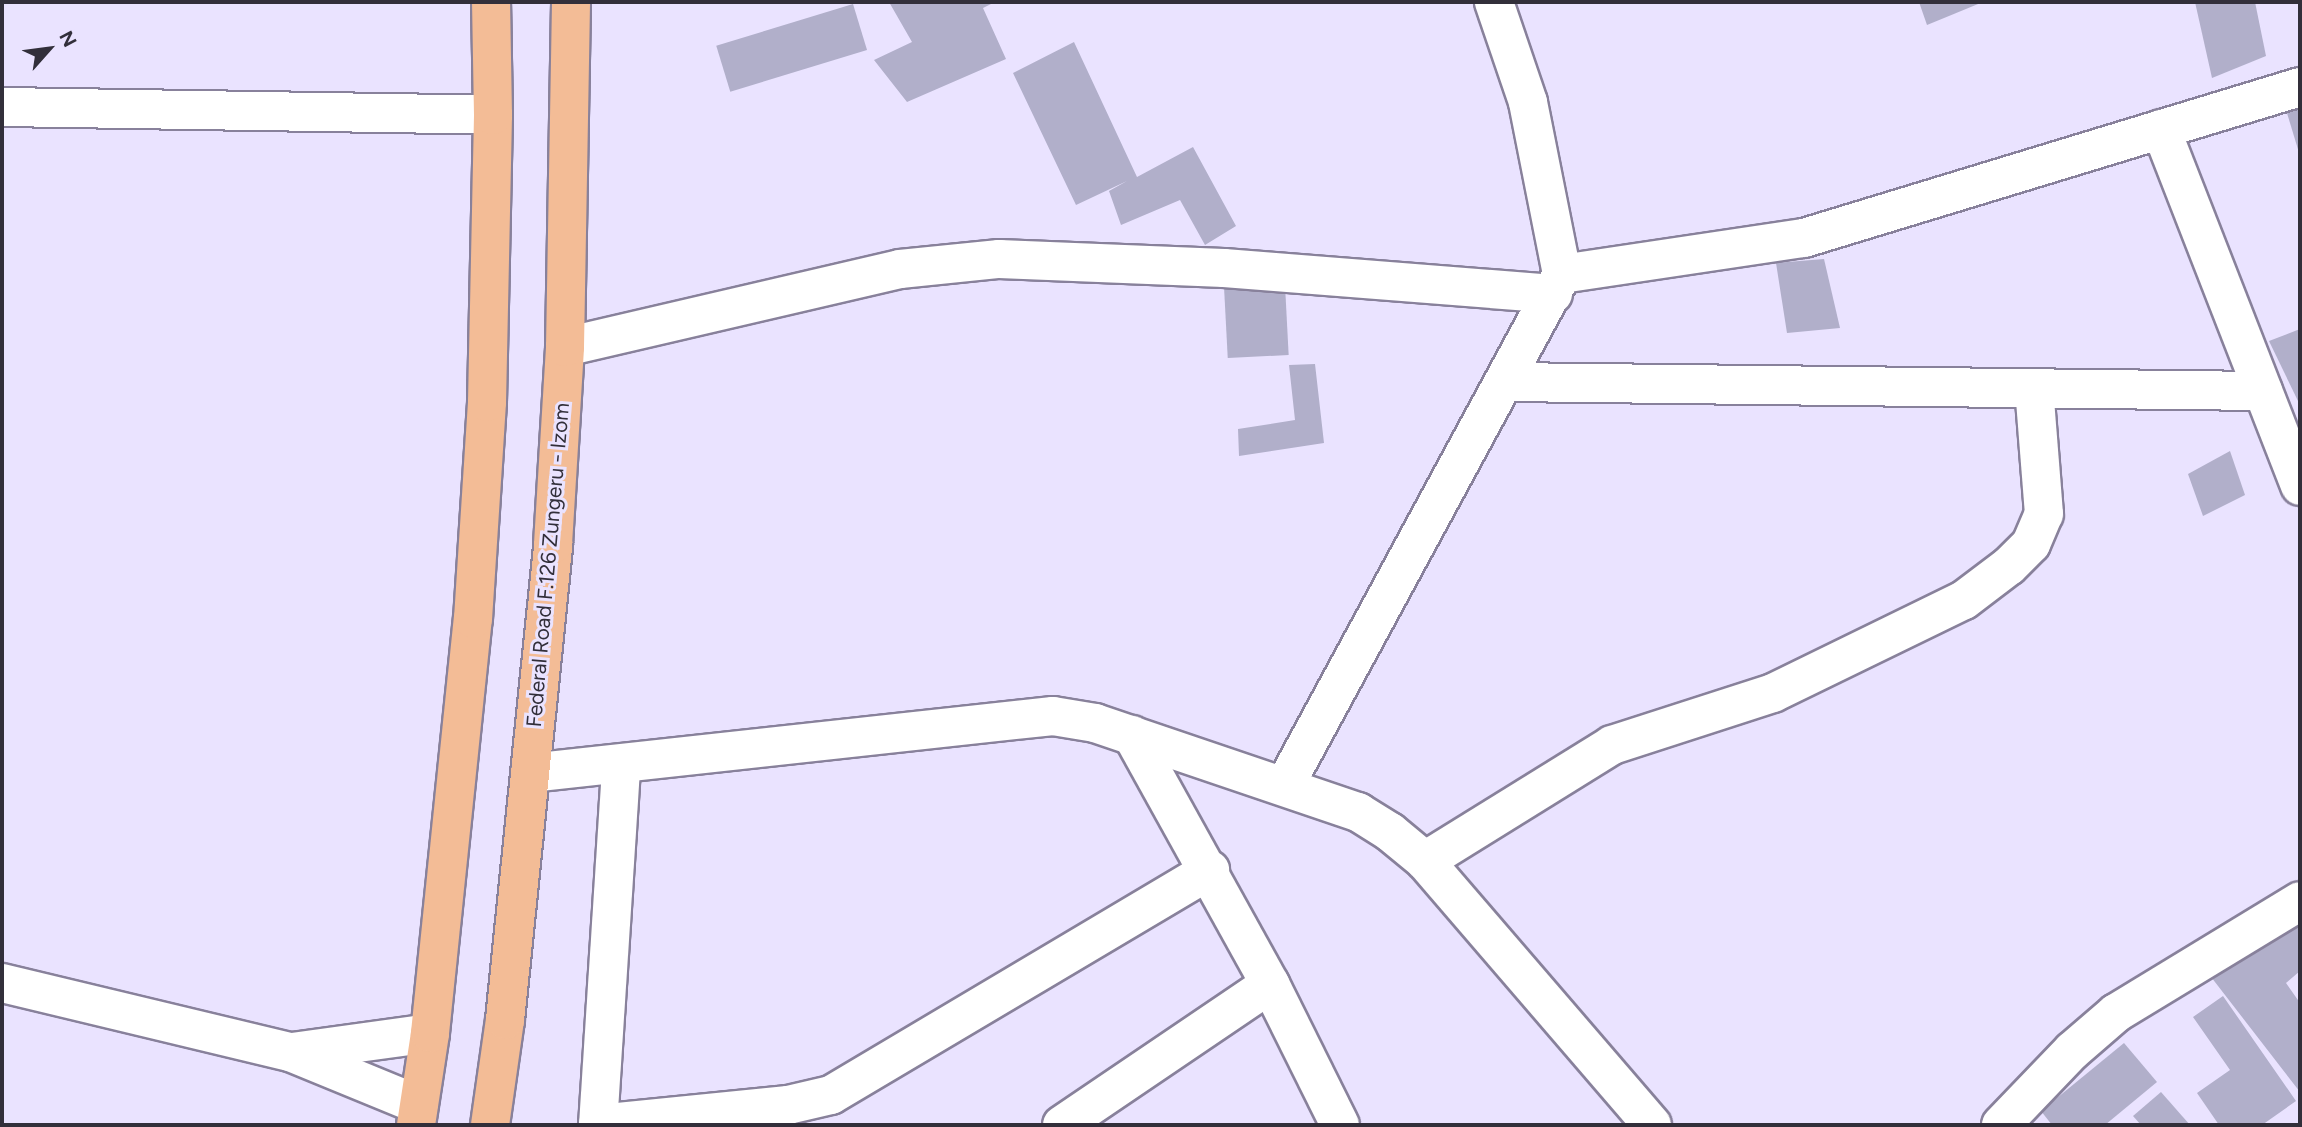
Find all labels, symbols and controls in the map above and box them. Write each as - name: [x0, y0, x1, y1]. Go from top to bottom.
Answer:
- north arrow: [14, 14, 84, 84]
- text: N: [54, 27, 82, 51]
- street label: Federal Road F.126 Zungeru - Izom: [521, 402, 575, 728]

